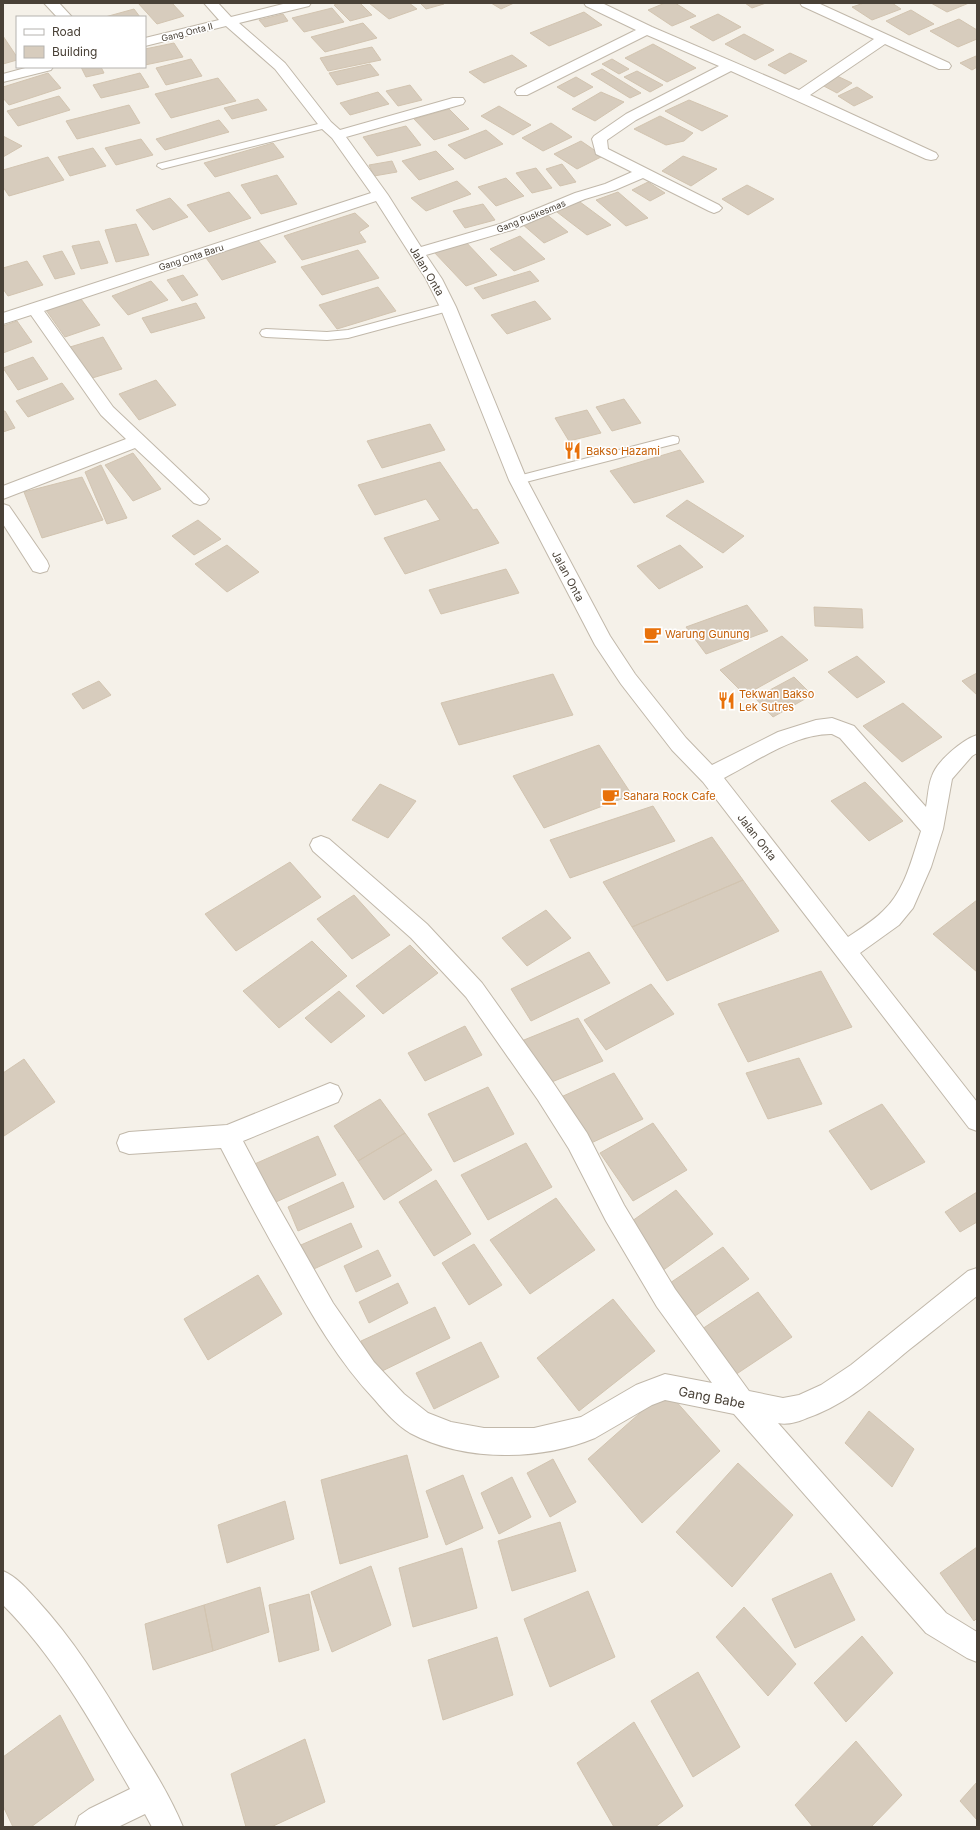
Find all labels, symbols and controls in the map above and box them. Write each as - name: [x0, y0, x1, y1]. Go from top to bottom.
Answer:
- legend: [16, 16, 146, 68]
- street label: Gang Onta II: [160, 20, 214, 44]
- text: Road: [52, 24, 81, 39]
- text: Building: [52, 44, 97, 59]
- street label: Gang Puskesmas: [495, 197, 567, 235]
- street label: Gang Onta Baru: [157, 241, 225, 273]
- street label: Jalan Onta: [407, 244, 447, 298]
- restaurant icon: Bakso Hazami: [563, 441, 583, 461]
- place label: Bakso Hazami: [586, 444, 660, 458]
- street label: Jalan Onta: [549, 548, 587, 604]
- cafe icon: Warung Gunung: [642, 624, 662, 644]
- place label: Warung Gunung: [665, 627, 749, 641]
- place label: Tekwan Bakso Lek Sutres: [739, 687, 815, 714]
- restaurant icon: Tekwan Bakso Lek Sutres: [716, 690, 736, 710]
- cafe icon: Sahara Rock Cafe: [600, 786, 620, 806]
- place label: Sahara Rock Cafe: [623, 789, 716, 803]
- street label: Jalan Onta: [734, 811, 780, 863]
- street label: Gang Babe: [677, 1383, 747, 1411]

